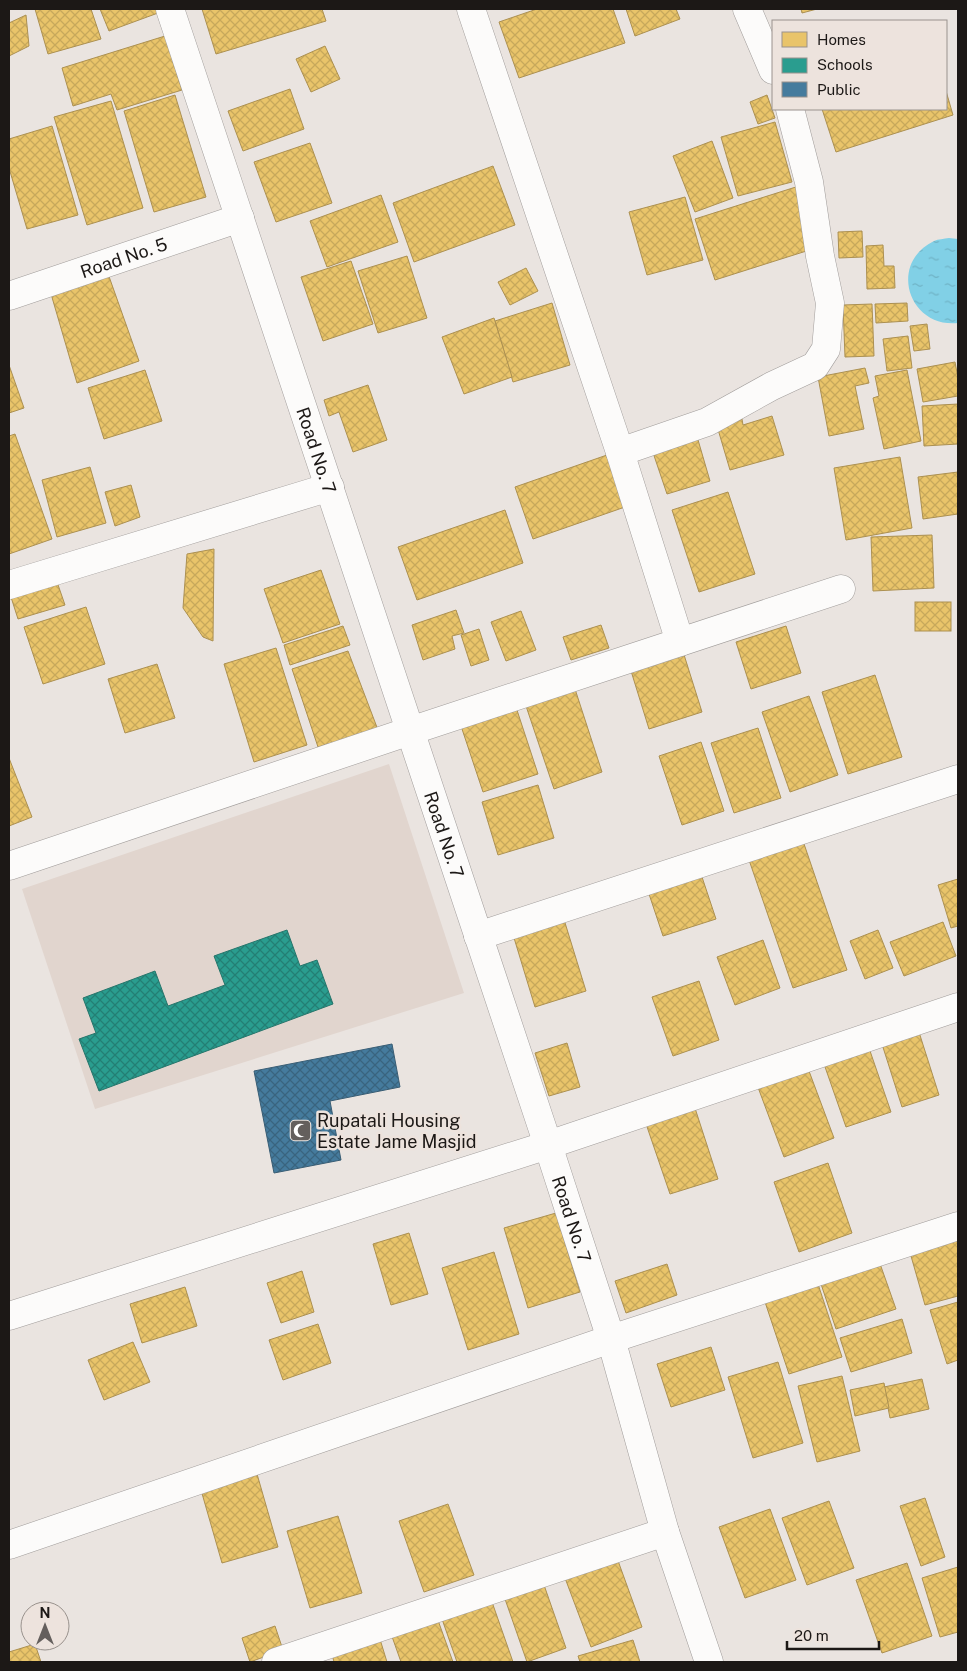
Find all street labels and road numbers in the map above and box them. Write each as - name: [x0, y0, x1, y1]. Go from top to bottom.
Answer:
- street label: Road No. 5: [77, 233, 170, 282]
- street label: Road No. 7: [293, 404, 341, 496]
- street label: Road No. 7: [421, 789, 469, 880]
- street label: Road No. 7: [548, 1173, 596, 1265]

